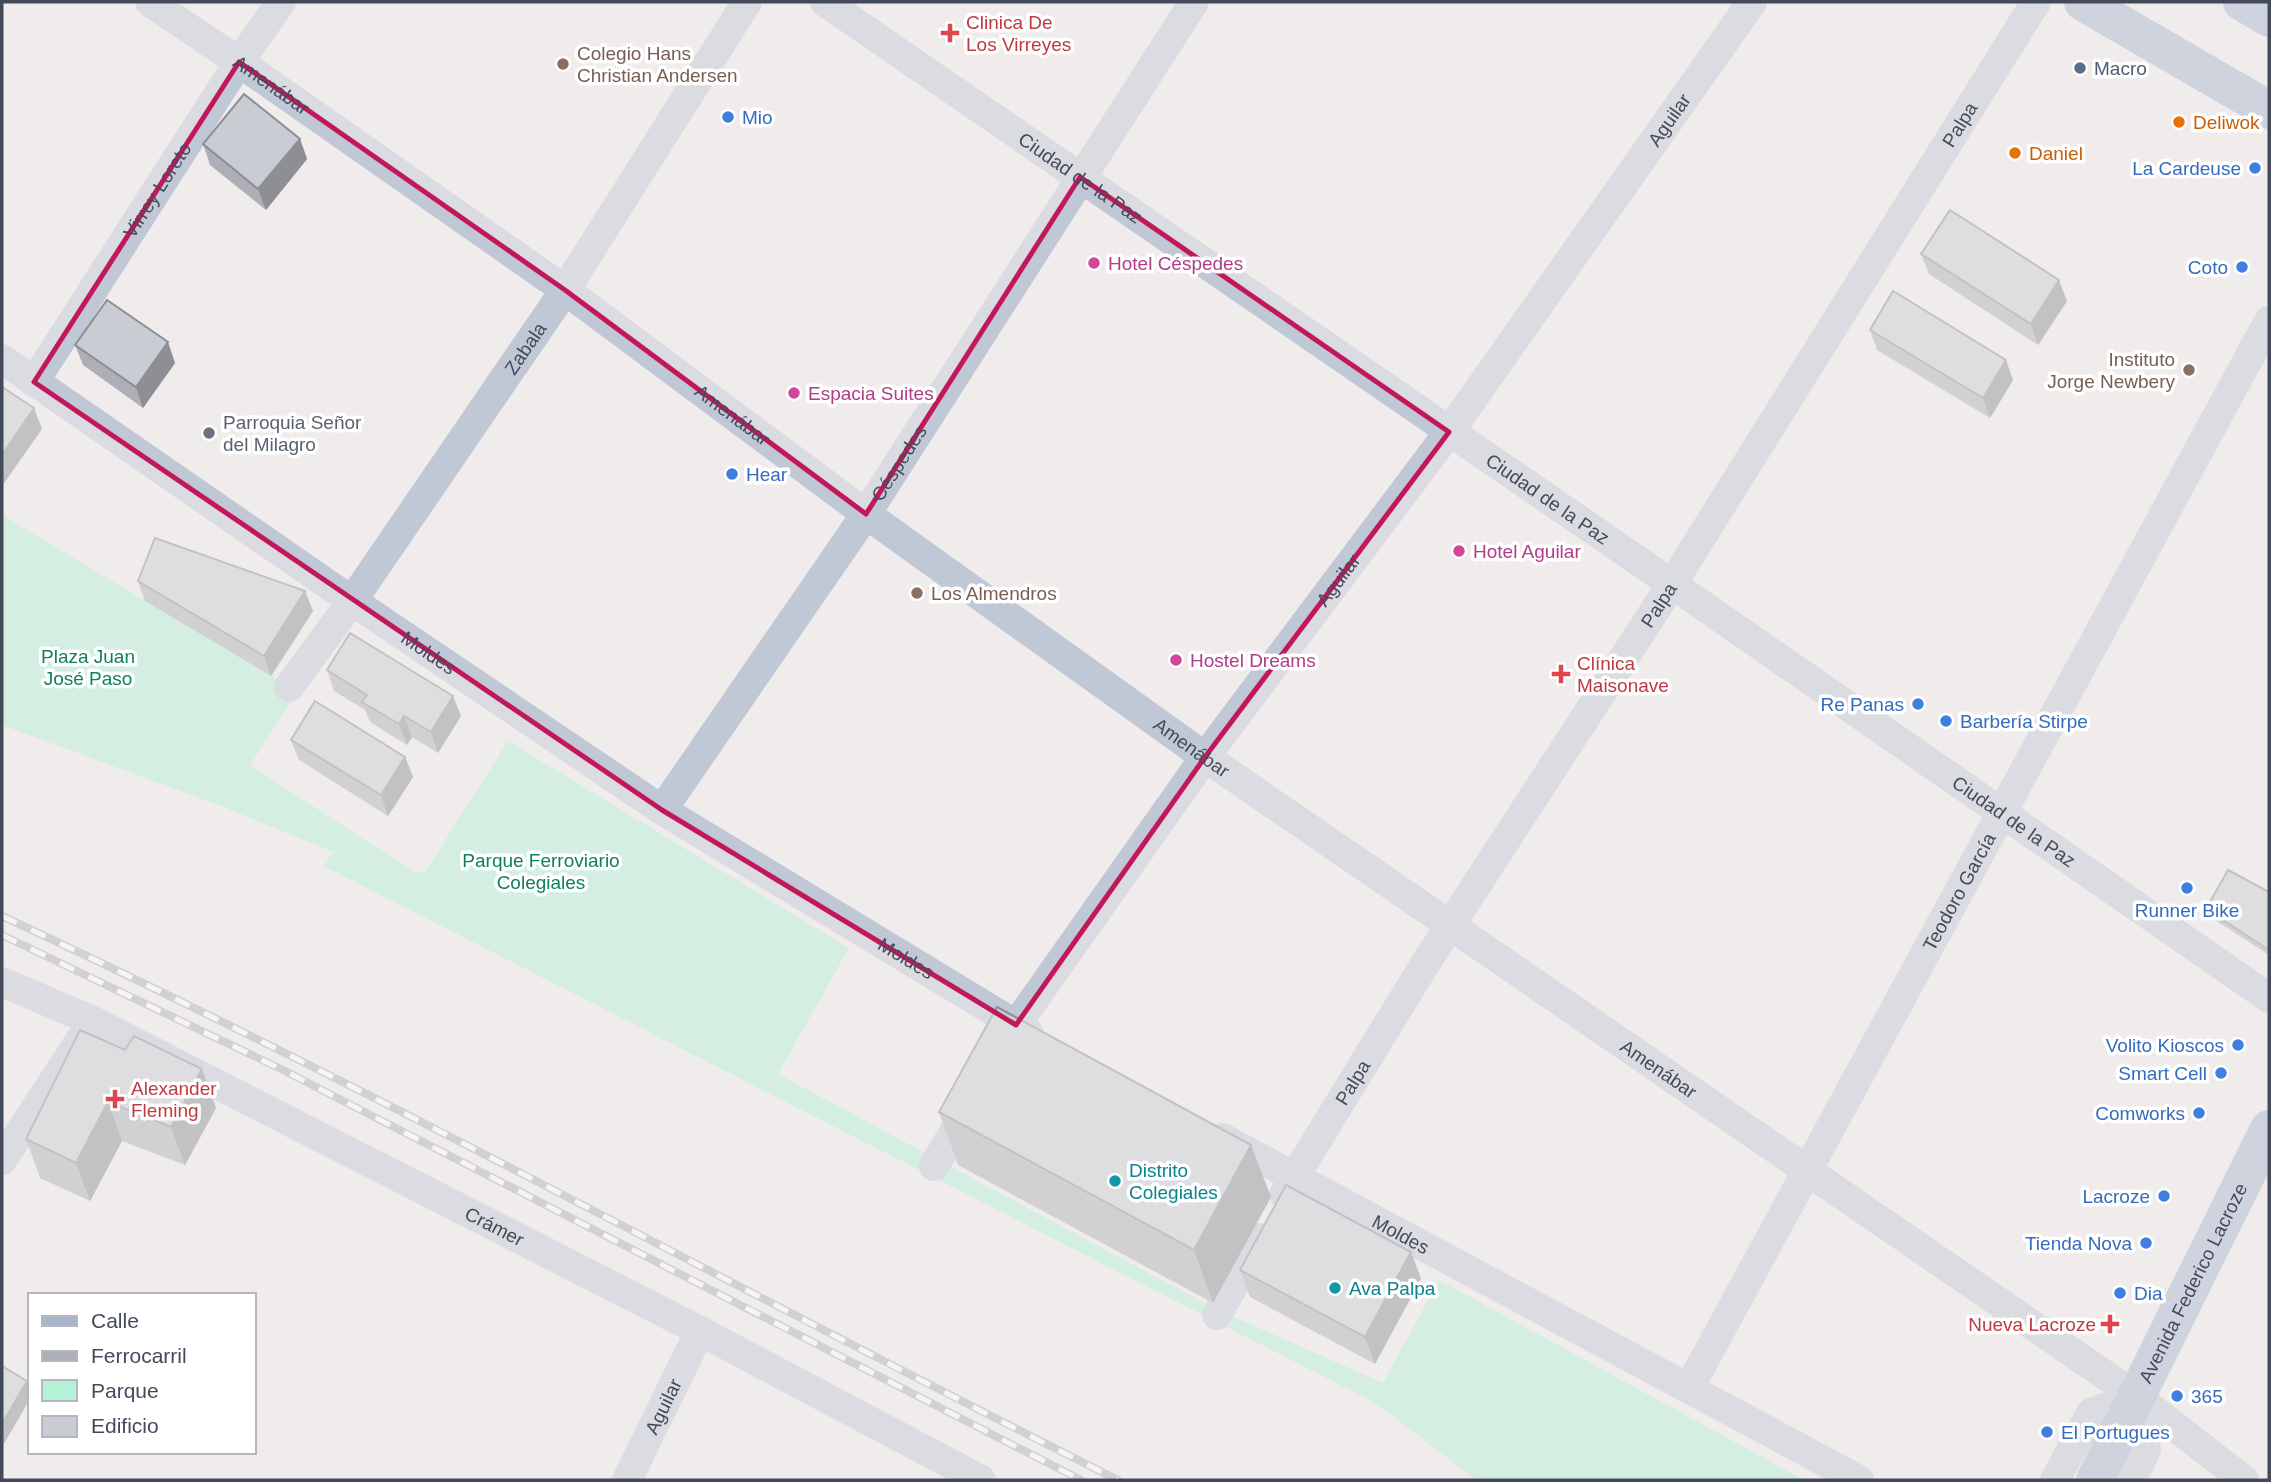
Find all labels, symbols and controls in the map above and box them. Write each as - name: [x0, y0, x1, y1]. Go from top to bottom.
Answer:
- place label: Clinica De Los Virreyes: [966, 12, 1071, 55]
- marker: Clinica De Los Virreyes: [940, 23, 960, 43]
- place label: Colegio Hans Christian Andersen: [577, 43, 738, 86]
- street label: Amenábar: [230, 51, 314, 119]
- marker: Colegio Hans Christian Andersen: [555, 56, 571, 72]
- place label: Macro: [2094, 58, 2147, 79]
- marker: Macro: [2072, 60, 2088, 76]
- street label: Aguilar: [1643, 89, 1695, 150]
- street label: Palpa: [1938, 98, 1981, 151]
- place label: Mio: [742, 107, 773, 128]
- marker: Mio: [720, 109, 736, 125]
- place label: Deliwok: [2193, 112, 2260, 133]
- marker: Deliwok: [2171, 114, 2187, 130]
- street label: Ciudad de la Paz: [1015, 128, 1146, 227]
- street label: Virrey Loreto: [119, 139, 195, 241]
- place label: Daniel: [2029, 143, 2083, 164]
- marker: Daniel: [2007, 145, 2023, 161]
- place label: La Cardeuse: [2132, 158, 2241, 179]
- marker: La Cardeuse: [2247, 160, 2263, 176]
- place label: Hotel Céspedes: [1108, 253, 1243, 274]
- marker: Hotel Céspedes: [1086, 255, 1102, 271]
- place label: Coto: [2188, 257, 2228, 278]
- marker: Coto: [2234, 259, 2250, 275]
- street label: Zabala: [500, 318, 550, 378]
- place label: Instituto Jorge Newbery: [2047, 349, 2175, 392]
- marker: Instituto Jorge Newbery: [2181, 362, 2197, 378]
- street label: Amenábar: [691, 380, 775, 450]
- place label: Espacia Suites: [808, 383, 934, 404]
- marker: Espacia Suites: [786, 385, 802, 401]
- place label: Parroquia Señor del Milagro: [223, 412, 362, 455]
- street label: Céspedes: [867, 421, 931, 505]
- marker: Parroquia Señor del Milagro: [201, 425, 217, 441]
- street label: Ciudad de la Paz: [1482, 449, 1613, 548]
- place label: Hear: [746, 464, 788, 485]
- marker: Hear: [724, 466, 740, 482]
- place label: Hotel Aguilar: [1473, 541, 1581, 562]
- marker: Hotel Aguilar: [1451, 543, 1467, 559]
- street label: Aguilar: [1312, 549, 1364, 610]
- street label: Palpa: [1636, 578, 1681, 631]
- place label: Los Almendros: [931, 583, 1057, 604]
- marker: Los Almendros: [909, 585, 925, 601]
- street label: Moldes: [397, 627, 460, 678]
- park label: Plaza Juan José Paso: [41, 646, 135, 689]
- place label: Hostel Dreams: [1190, 650, 1316, 671]
- marker: Hostel Dreams: [1168, 652, 1184, 668]
- place label: Clínica Maisonave: [1577, 653, 1669, 696]
- marker: Clínica Maisonave: [1551, 664, 1571, 684]
- place label: Re Panas: [1821, 694, 1904, 715]
- marker: Re Panas: [1910, 696, 1926, 712]
- place label: Barbería Stirpe: [1960, 711, 2088, 732]
- street label: Amenábar: [1150, 713, 1234, 782]
- marker: Barbería Stirpe: [1938, 713, 1954, 729]
- street label: Ciudad de la Paz: [1949, 771, 2080, 871]
- street label: Teodoro García: [1918, 829, 2000, 954]
- park label: Parque Ferroviario Colegiales: [462, 850, 620, 893]
- marker: Runner Bike: [2179, 880, 2195, 896]
- place label: Runner Bike: [2135, 900, 2239, 921]
- street label: Moldes: [875, 933, 938, 983]
- street label: Amenábar: [1617, 1035, 1702, 1103]
- place label: Volito Kioscos: [2106, 1035, 2224, 1056]
- marker: Volito Kioscos: [2230, 1037, 2246, 1053]
- street label: Palpa: [1331, 1056, 1374, 1109]
- place label: Smart Cell: [2118, 1063, 2207, 1084]
- marker: Smart Cell: [2213, 1065, 2229, 1081]
- place label: Alexander Fleming: [131, 1078, 217, 1121]
- marker: Alexander Fleming: [105, 1089, 125, 1109]
- place label: Comworks: [2095, 1103, 2185, 1124]
- marker: Comworks: [2191, 1105, 2207, 1121]
- place label: Distrito Colegiales: [1129, 1160, 1218, 1203]
- marker: Distrito Colegiales: [1107, 1173, 1123, 1189]
- street label: Avenida Federico Lacroze: [2134, 1179, 2251, 1386]
- place label: Lacroze: [2082, 1186, 2150, 1207]
- marker: Lacroze: [2156, 1188, 2172, 1204]
- street label: Crámer: [462, 1202, 528, 1250]
- street label: Moldes: [1369, 1210, 1433, 1258]
- place label: Tienda Nova: [2025, 1233, 2132, 1254]
- marker: Tienda Nova: [2138, 1235, 2154, 1251]
- place label: Ava Palpa: [1349, 1278, 1436, 1299]
- marker: Ava Palpa: [1327, 1280, 1343, 1296]
- place label: Dia: [2134, 1283, 2163, 1304]
- marker: Dia: [2112, 1285, 2128, 1301]
- legend: [28, 1293, 256, 1454]
- text: Calle: [91, 1309, 139, 1332]
- place label: Nueva Lacroze: [1968, 1314, 2096, 1335]
- marker: Nueva Lacroze: [2102, 1316, 2118, 1332]
- text: Ferrocarril: [91, 1344, 187, 1367]
- street label: Aguilar: [641, 1375, 686, 1438]
- text: Parque: [91, 1379, 159, 1402]
- place label: 365: [2191, 1386, 2223, 1407]
- marker: 365: [2169, 1388, 2185, 1404]
- text: Edificio: [91, 1414, 159, 1437]
- place label: El Portugues: [2061, 1422, 2170, 1443]
- marker: El Portugues: [2039, 1424, 2055, 1440]

